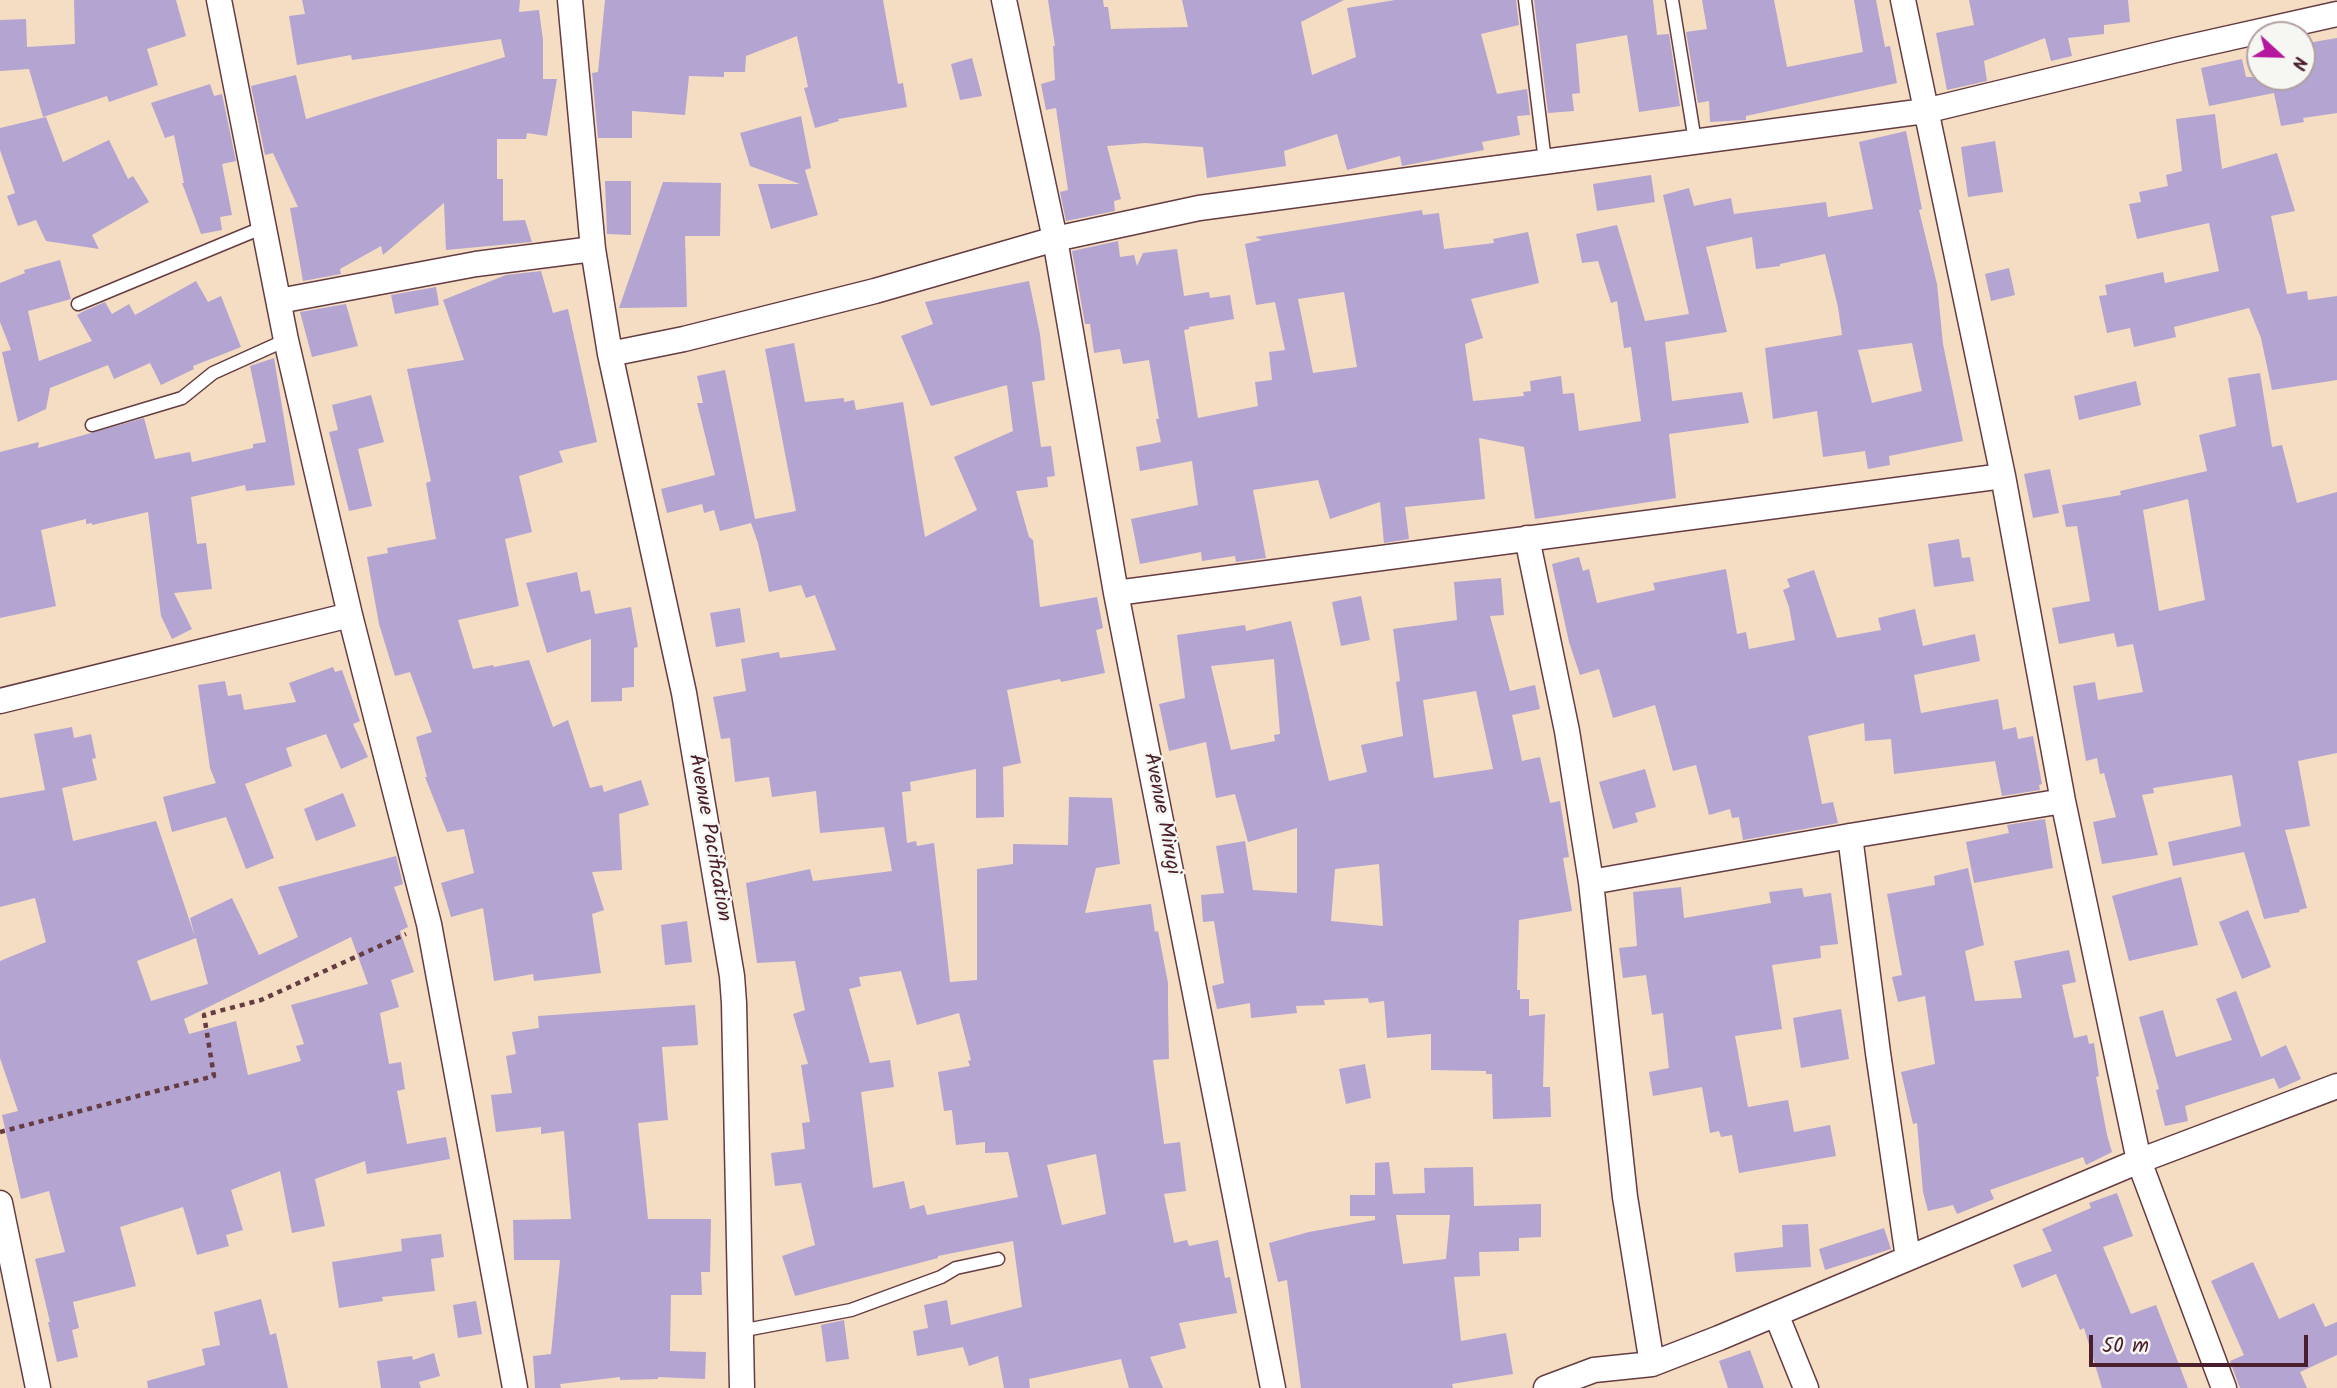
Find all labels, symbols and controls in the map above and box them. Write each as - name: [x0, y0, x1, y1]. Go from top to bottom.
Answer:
- north arrow: [2246, 21, 2316, 91]
- text: N: [2282, 52, 2315, 74]
- street label: Avenue Mirugi: [1136, 751, 1184, 877]
- street label: Avenue Pacification: [681, 752, 735, 924]
- scale bar: [2092, 1322, 2311, 1366]
- text: 50 m: [2102, 1330, 2149, 1363]

